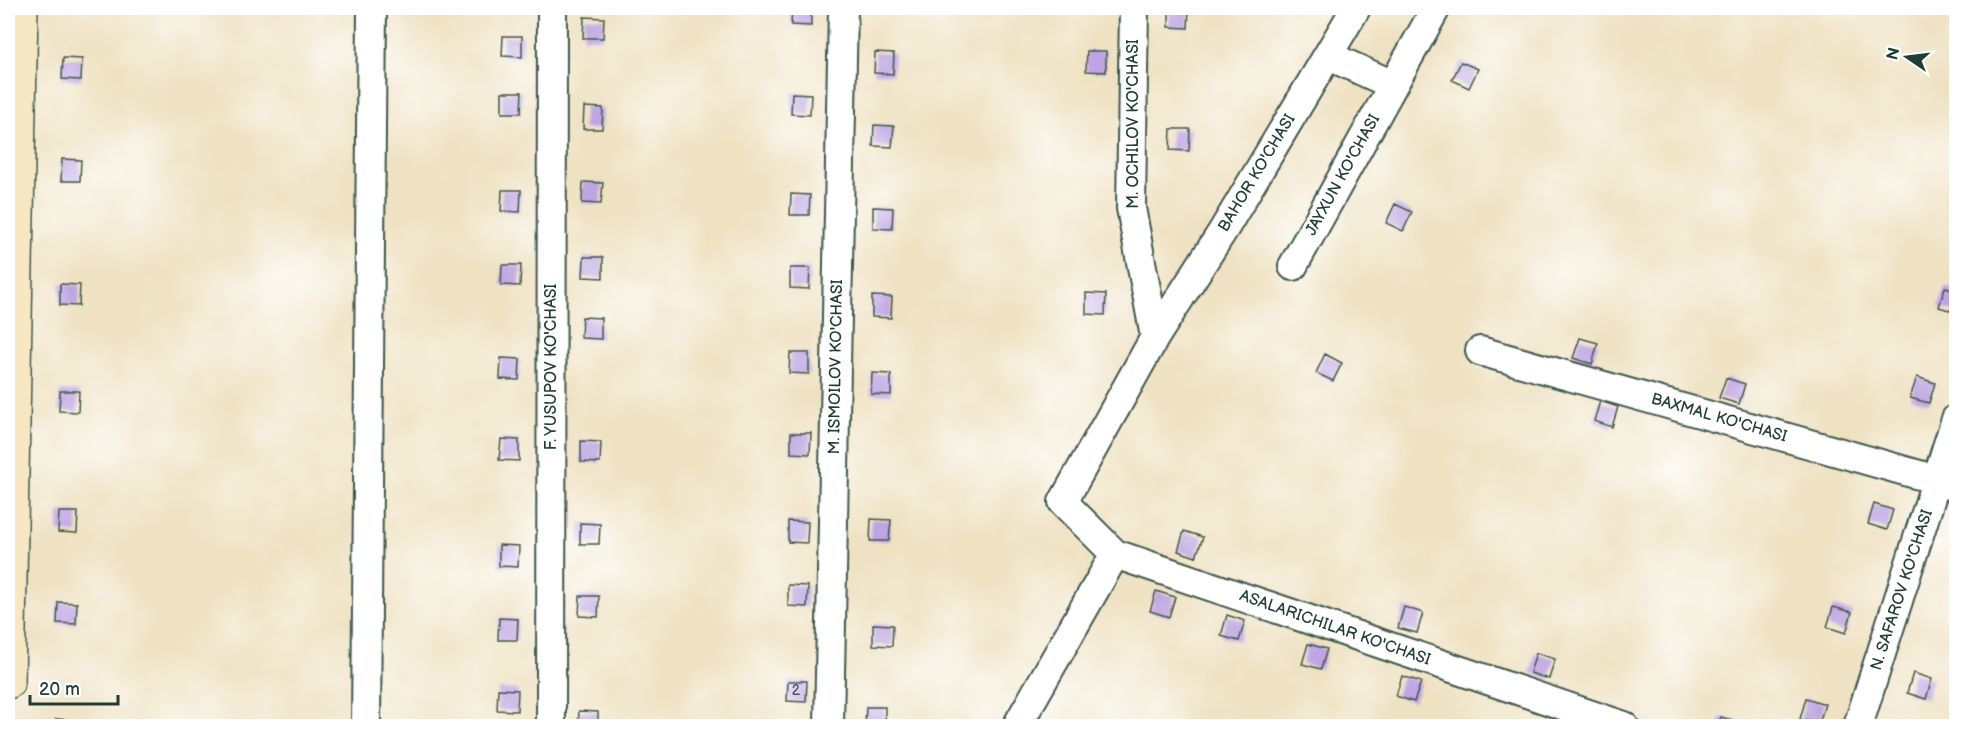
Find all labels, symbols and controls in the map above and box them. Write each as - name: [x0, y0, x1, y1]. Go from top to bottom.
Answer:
- north arrow: [1877, 27, 1937, 87]
- street label: M. OCHILOV KO'CHASI: [1124, 39, 1143, 209]
- text: N: [1883, 46, 1905, 62]
- street label: BAHOR KO'CHASI: [1214, 111, 1300, 235]
- street label: JAYXUN KO'CHASI: [1302, 111, 1384, 239]
- street label: M. ISMOILOV KO'CHASI: [825, 279, 847, 455]
- street label: F. YUSUPOV KO'CHASI: [542, 284, 561, 450]
- street label: BAXMAL KO'CHASI: [1649, 390, 1789, 446]
- street label: N. SAFAROV KO'CHASI: [1867, 507, 1937, 673]
- street label: ASALARICHILAR KO'CHASI: [1237, 586, 1433, 670]
- scale bar: [30, 668, 118, 706]
- text: 20 m: [39, 679, 80, 700]
- house number: 2: [792, 682, 801, 699]

